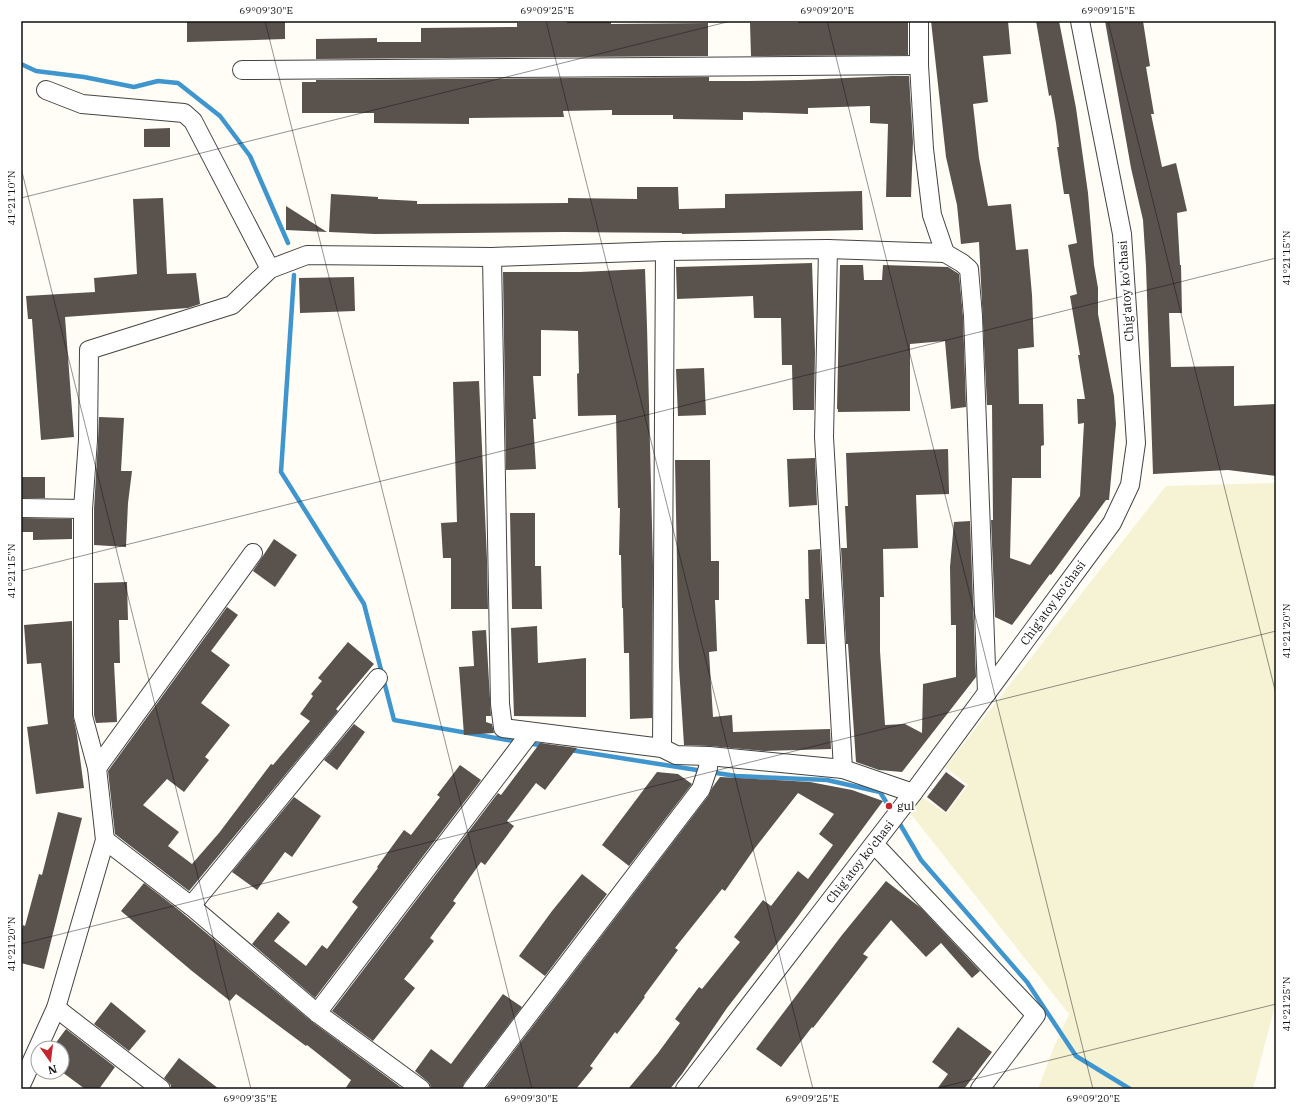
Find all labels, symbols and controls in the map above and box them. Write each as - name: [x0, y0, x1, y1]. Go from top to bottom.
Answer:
- text: 69°09'30"E: [239, 4, 293, 17]
- text: 69°09'25"E: [520, 4, 574, 17]
- text: 69°09'20"E: [800, 4, 854, 17]
- text: 69°09'15"E: [1081, 4, 1135, 17]
- text: 41°21'10"N: [5, 170, 18, 226]
- text: 41°21'15"N: [1280, 230, 1293, 286]
- street label: Chig'atoy ko'chasi: [1114, 240, 1137, 342]
- text: 41°21'15"N: [5, 543, 18, 599]
- street label: Chig'atoy ko'chasi: [1017, 557, 1089, 648]
- text: 41°21'20"N: [1280, 603, 1293, 659]
- place label: gul: [897, 798, 915, 813]
- marker: gul: [884, 801, 894, 811]
- street label: Chig'atoy ko'chasi: [823, 817, 897, 906]
- text: 41°21'20"N: [5, 916, 18, 972]
- text: 41°21'25"N: [1280, 976, 1293, 1032]
- north arrow: [30, 1040, 70, 1080]
- text: N: [46, 1062, 58, 1078]
- text: 69°09'35"E: [223, 1092, 277, 1105]
- text: 69°09'30"E: [504, 1092, 558, 1105]
- text: 69°09'25"E: [785, 1092, 839, 1105]
- text: 69°09'20"E: [1066, 1092, 1120, 1105]

